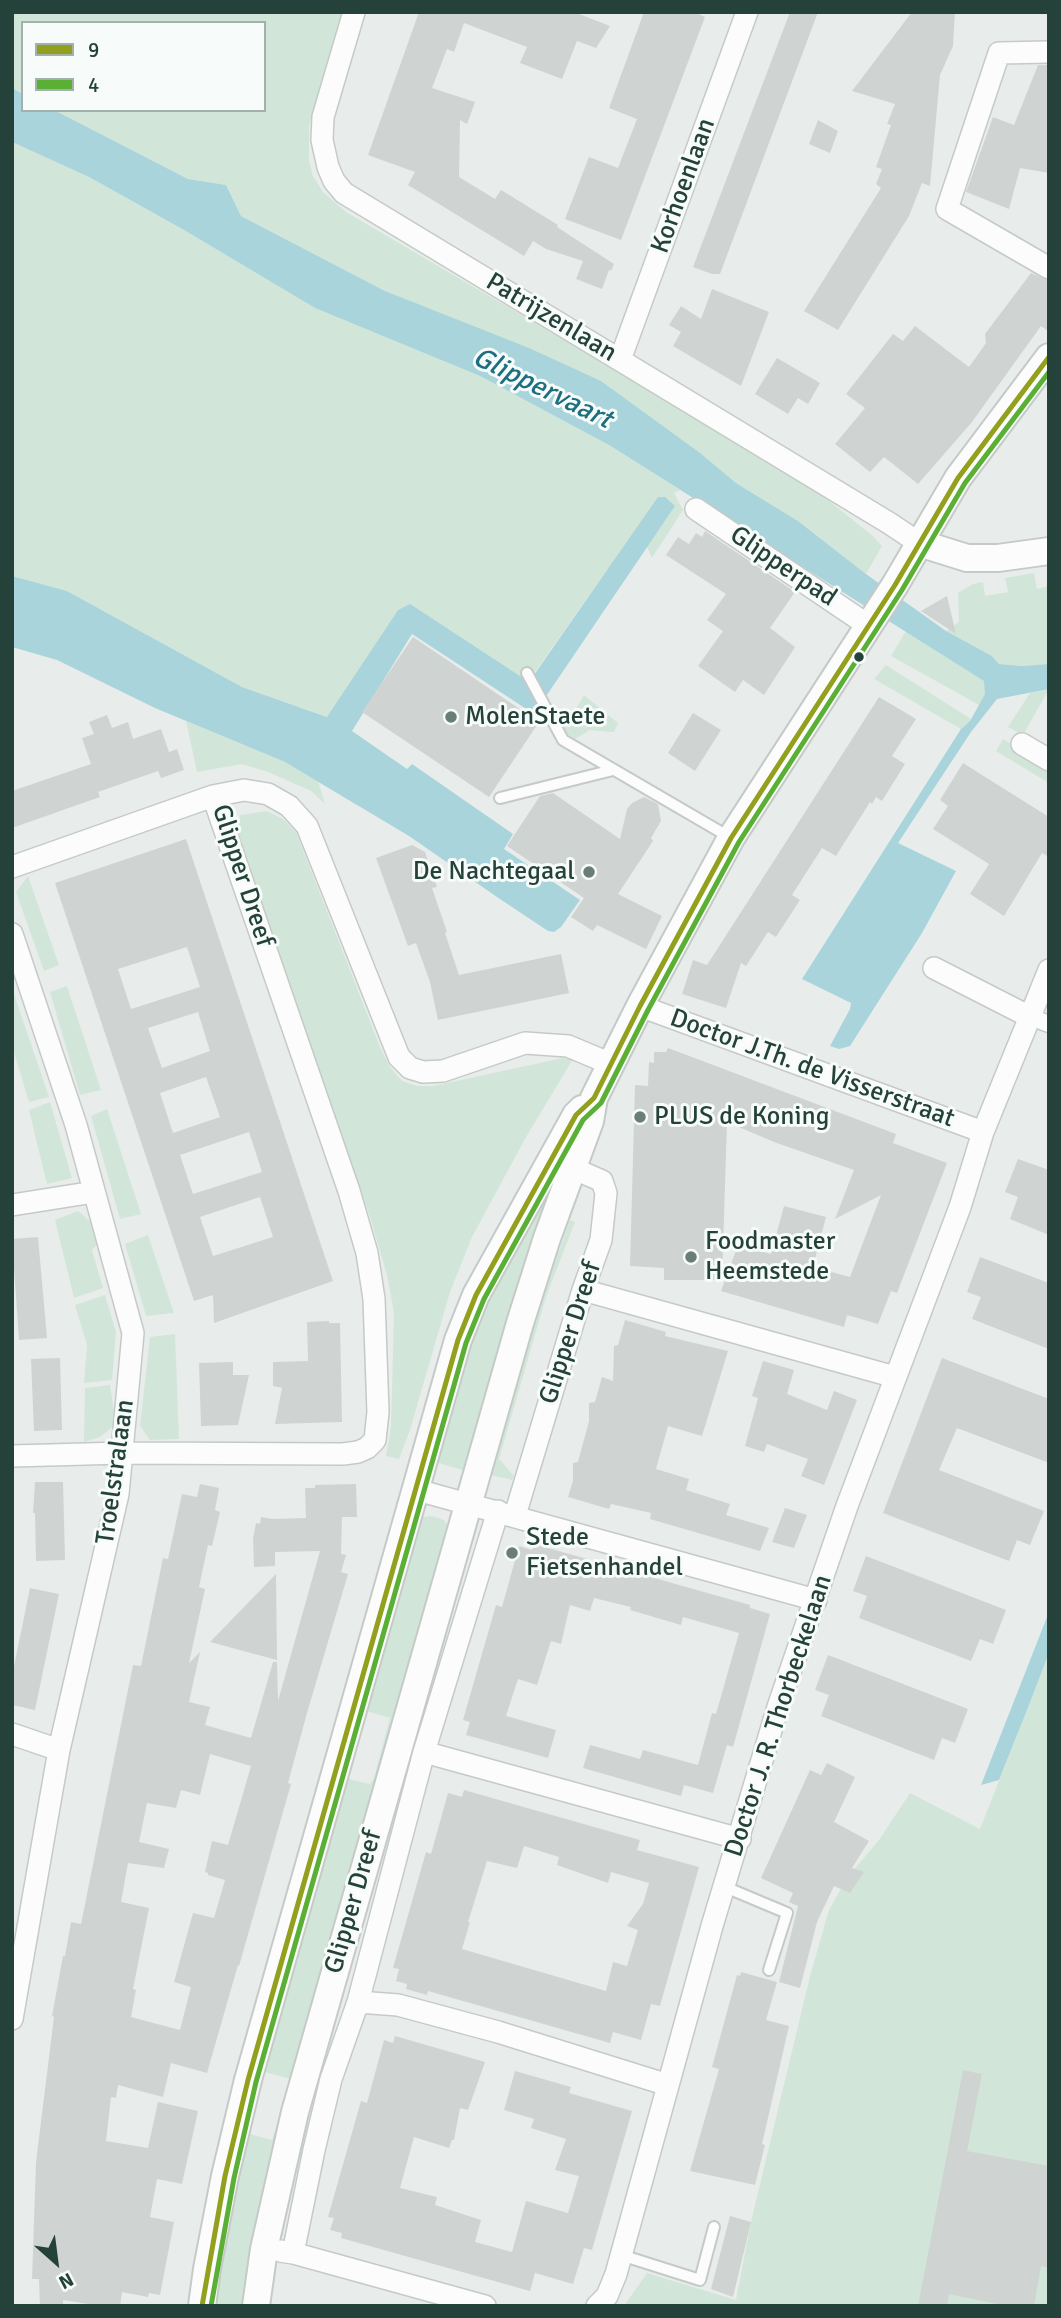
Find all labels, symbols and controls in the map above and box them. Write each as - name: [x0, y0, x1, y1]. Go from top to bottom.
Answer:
- legend: [21, 21, 266, 112]
- text: 9: [88, 37, 99, 63]
- text: 4: [88, 72, 99, 98]
- street label: Korhoenlaan: [645, 114, 723, 258]
- street label: Patrijzenlaan: [480, 267, 622, 369]
- water label: Glippervaart: [467, 341, 617, 437]
- street label: Glipperpad: [724, 520, 842, 614]
- unlabelled marker: [852, 650, 866, 664]
- place label: MolenStaete: [465, 701, 606, 733]
- marker: MolenStaete: [443, 709, 459, 725]
- street label: Glipper Dreef: [204, 801, 280, 951]
- place label: De Nachtegaal: [413, 856, 575, 888]
- marker: De Nachtegaal: [581, 864, 597, 880]
- street label: Doctor J.Th. de Visserstraat: [666, 1003, 958, 1135]
- place label: PLUS de Koning: [654, 1101, 829, 1133]
- marker: PLUS de Koning: [632, 1109, 648, 1125]
- place label: Foodmaster Heemstede: [705, 1226, 835, 1288]
- marker: Foodmaster Heemstede: [683, 1249, 699, 1265]
- street label: Glipper Dreef: [533, 1258, 609, 1408]
- street label: Troelstralaan: [90, 1398, 142, 1546]
- place label: Stede Fietsenhandel: [526, 1522, 683, 1584]
- marker: Stede Fietsenhandel: [504, 1545, 520, 1561]
- street label: Doctor J. R. Thorbeckelaan: [719, 1571, 839, 1861]
- street label: Glipper Dreef: [319, 1827, 389, 1977]
- north arrow: [21, 2227, 91, 2297]
- text: N: [54, 2267, 77, 2294]

